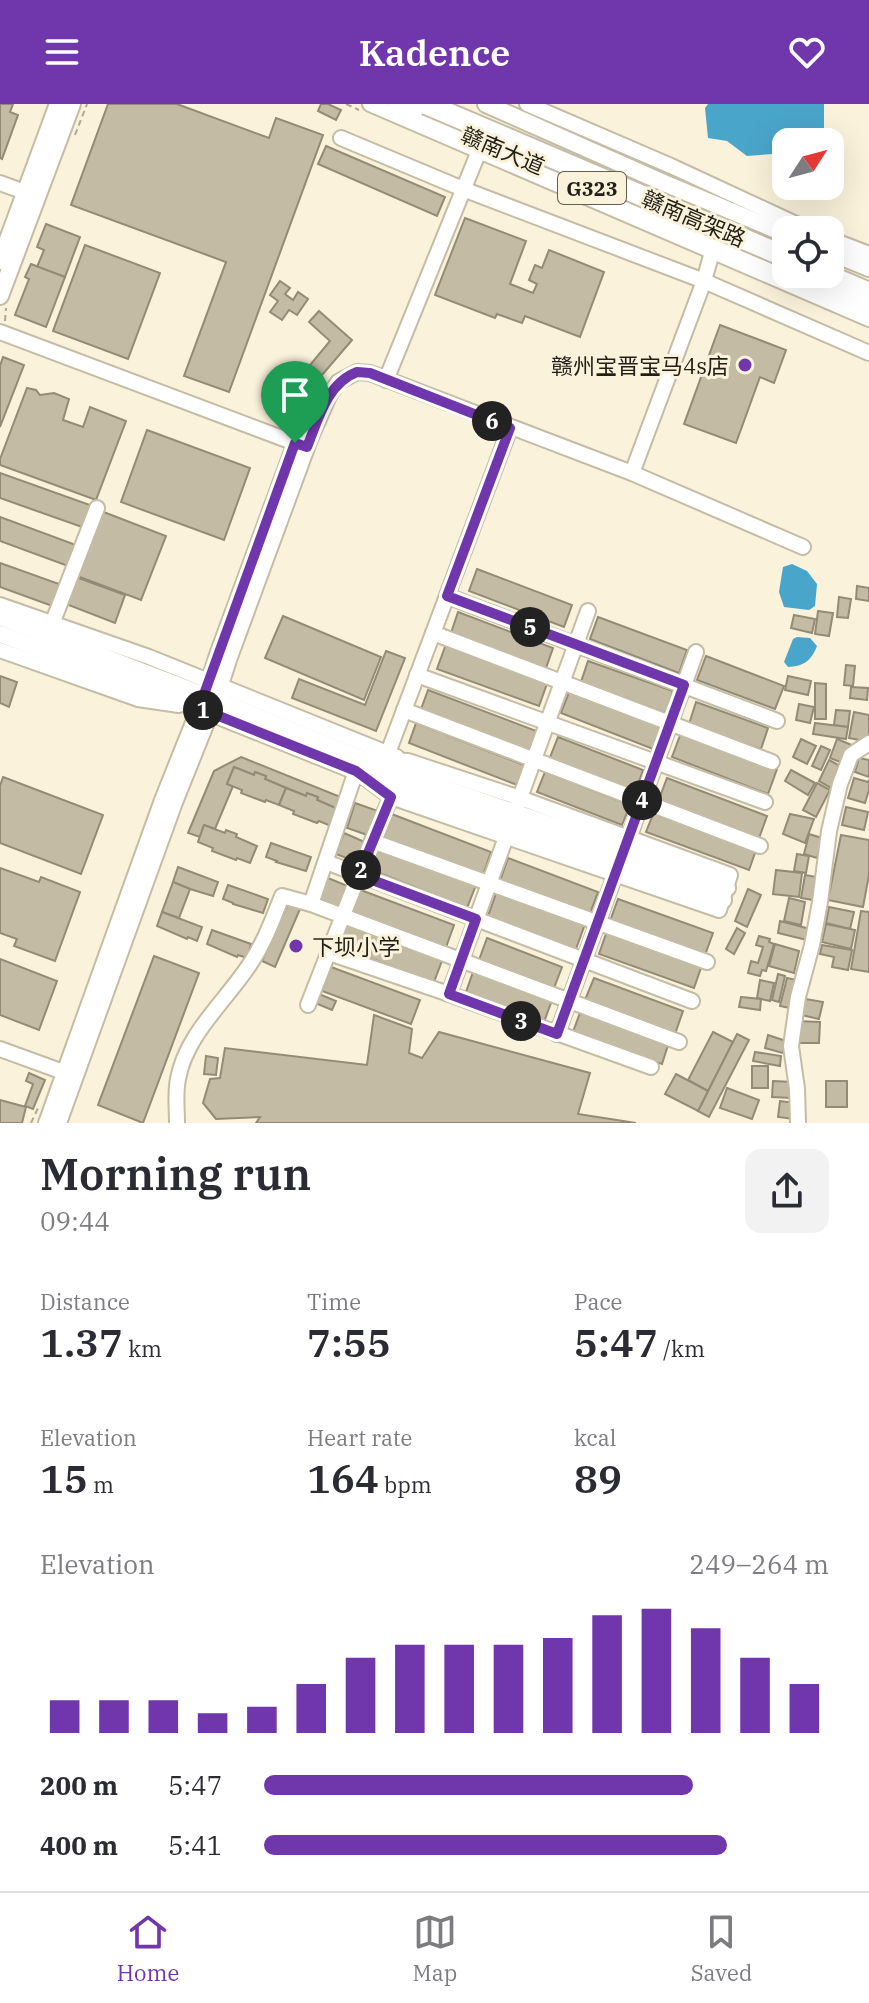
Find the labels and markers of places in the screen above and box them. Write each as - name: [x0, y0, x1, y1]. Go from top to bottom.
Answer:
- place label: 赣州宝晋宝马4s店: [551, 351, 729, 380]
- marker: 赣州宝晋宝马4s店: [736, 356, 754, 374]
- pin: [261, 361, 329, 443]
- pin: 6: [472, 401, 512, 441]
- pin: 5: [510, 607, 550, 647]
- pin: 1: [183, 690, 223, 730]
- pin: 4: [622, 780, 662, 820]
- pin: 2: [341, 850, 381, 890]
- place label: 下坝小学: [312, 932, 400, 961]
- marker: 下坝小学: [287, 937, 305, 955]
- pin: 3: [501, 1001, 541, 1041]

